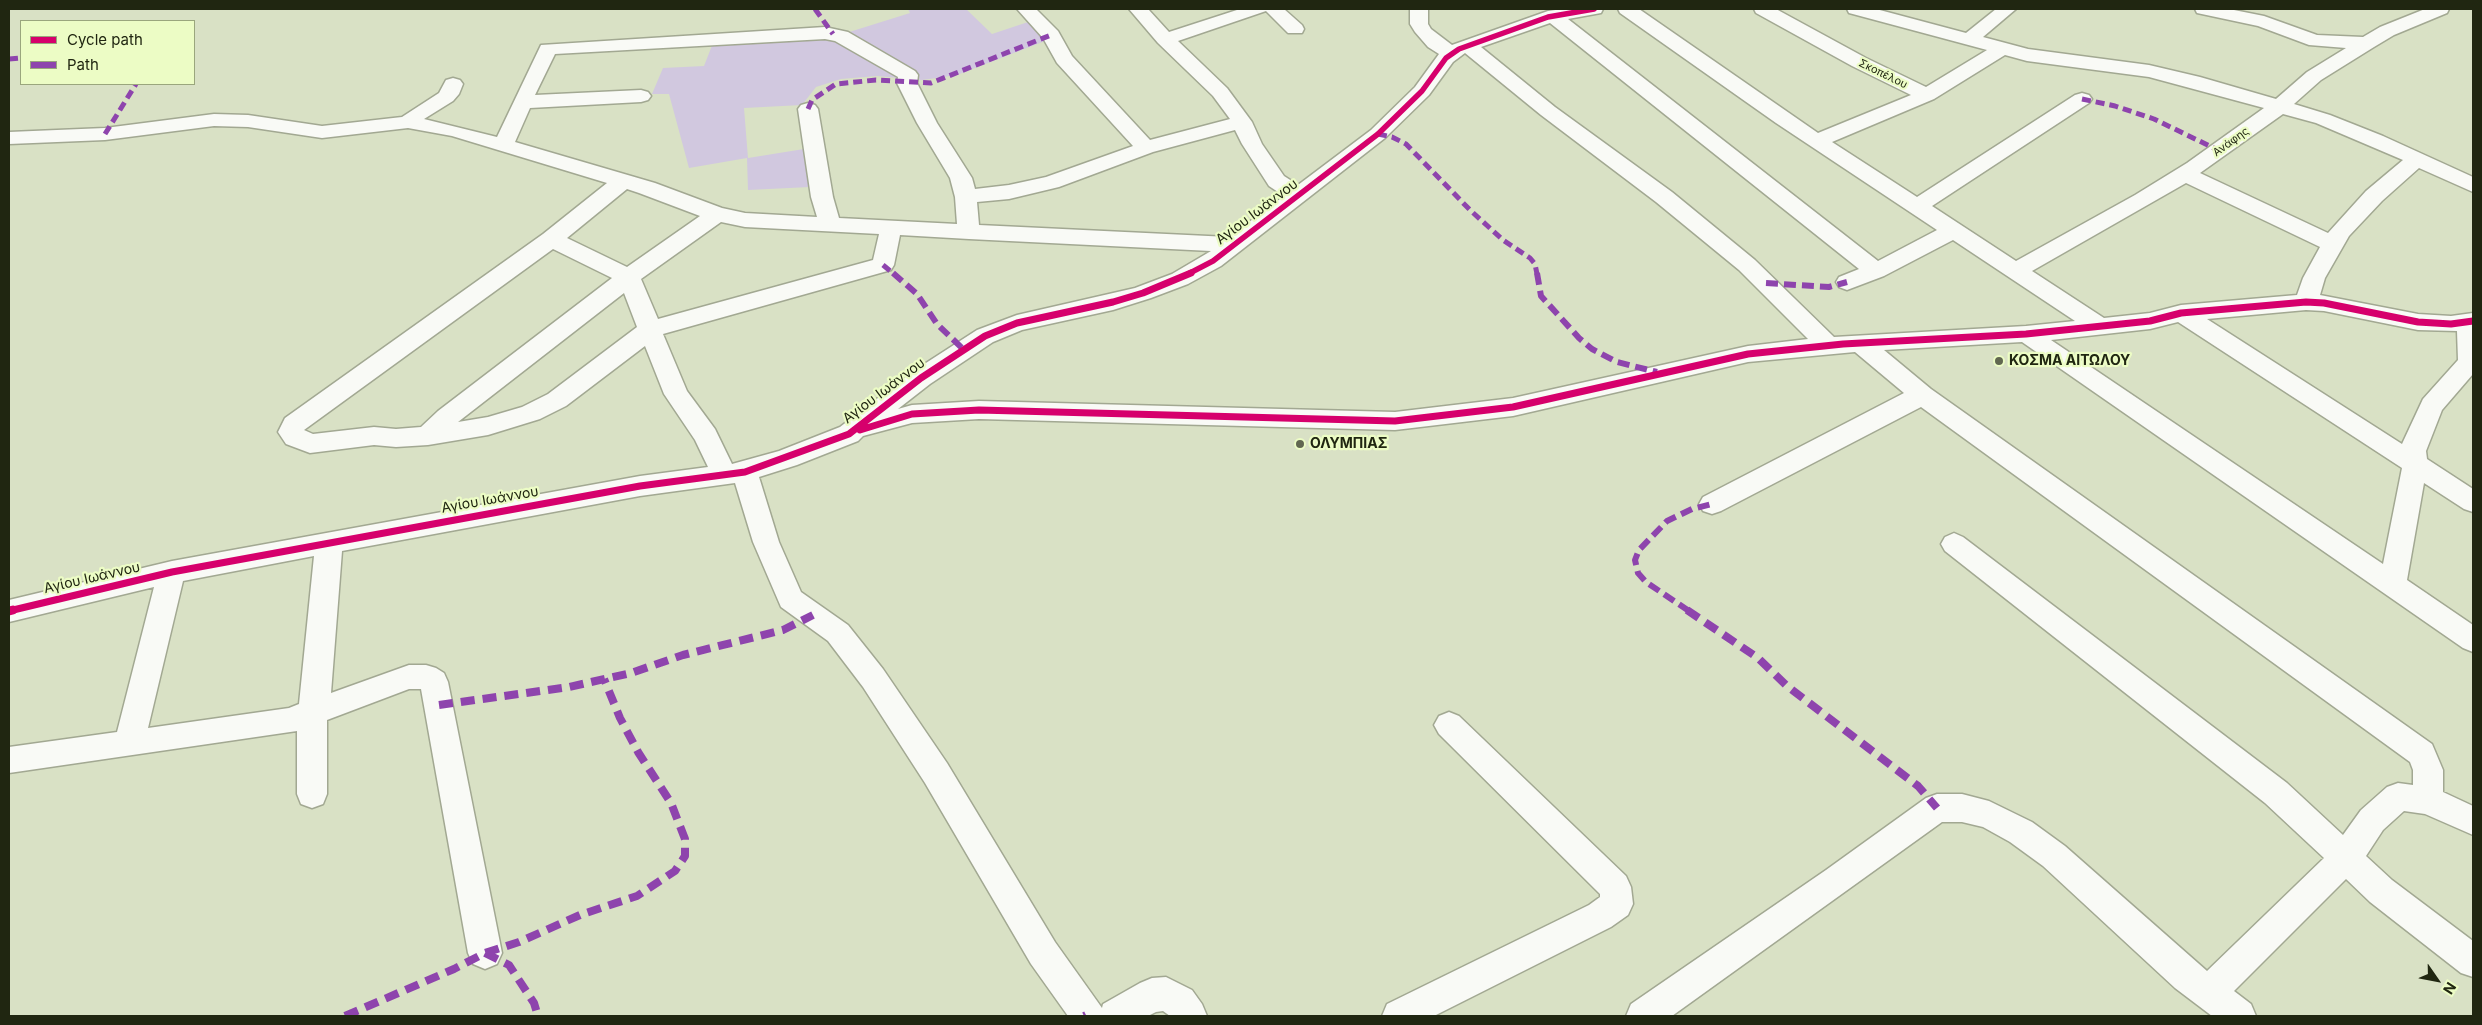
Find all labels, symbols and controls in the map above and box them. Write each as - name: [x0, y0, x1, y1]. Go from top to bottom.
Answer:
- legend: [20, 20, 195, 85]
- text: Cycle path: [67, 30, 143, 49]
- text: Path: [67, 55, 99, 74]
- street label: Σκοπέλου: [1856, 57, 1910, 91]
- street label: Ανάφης: [2211, 125, 2251, 159]
- street label: Αγίου Ιωάννου: [1213, 176, 1301, 248]
- place label: ΚΟΣΜΑ ΑΙΤΩΛΟΥ: [2009, 353, 2130, 369]
- street label: Αγίου Ιωάννου: [840, 355, 928, 427]
- marker: ΚΟΣΜΑ ΑΙΤΩΛΟΥ: [1993, 355, 2005, 367]
- place label: ΟΛΥΜΠΙΑΣ: [1310, 436, 1387, 452]
- marker: ΟΛΥΜΠΙΑΣ: [1294, 438, 1306, 450]
- street label: Αγίου Ιωάννου: [440, 483, 540, 517]
- street label: Αγίου Ιωάννου: [42, 559, 142, 597]
- north arrow: [2412, 955, 2462, 1005]
- text: N: [2440, 979, 2460, 998]

